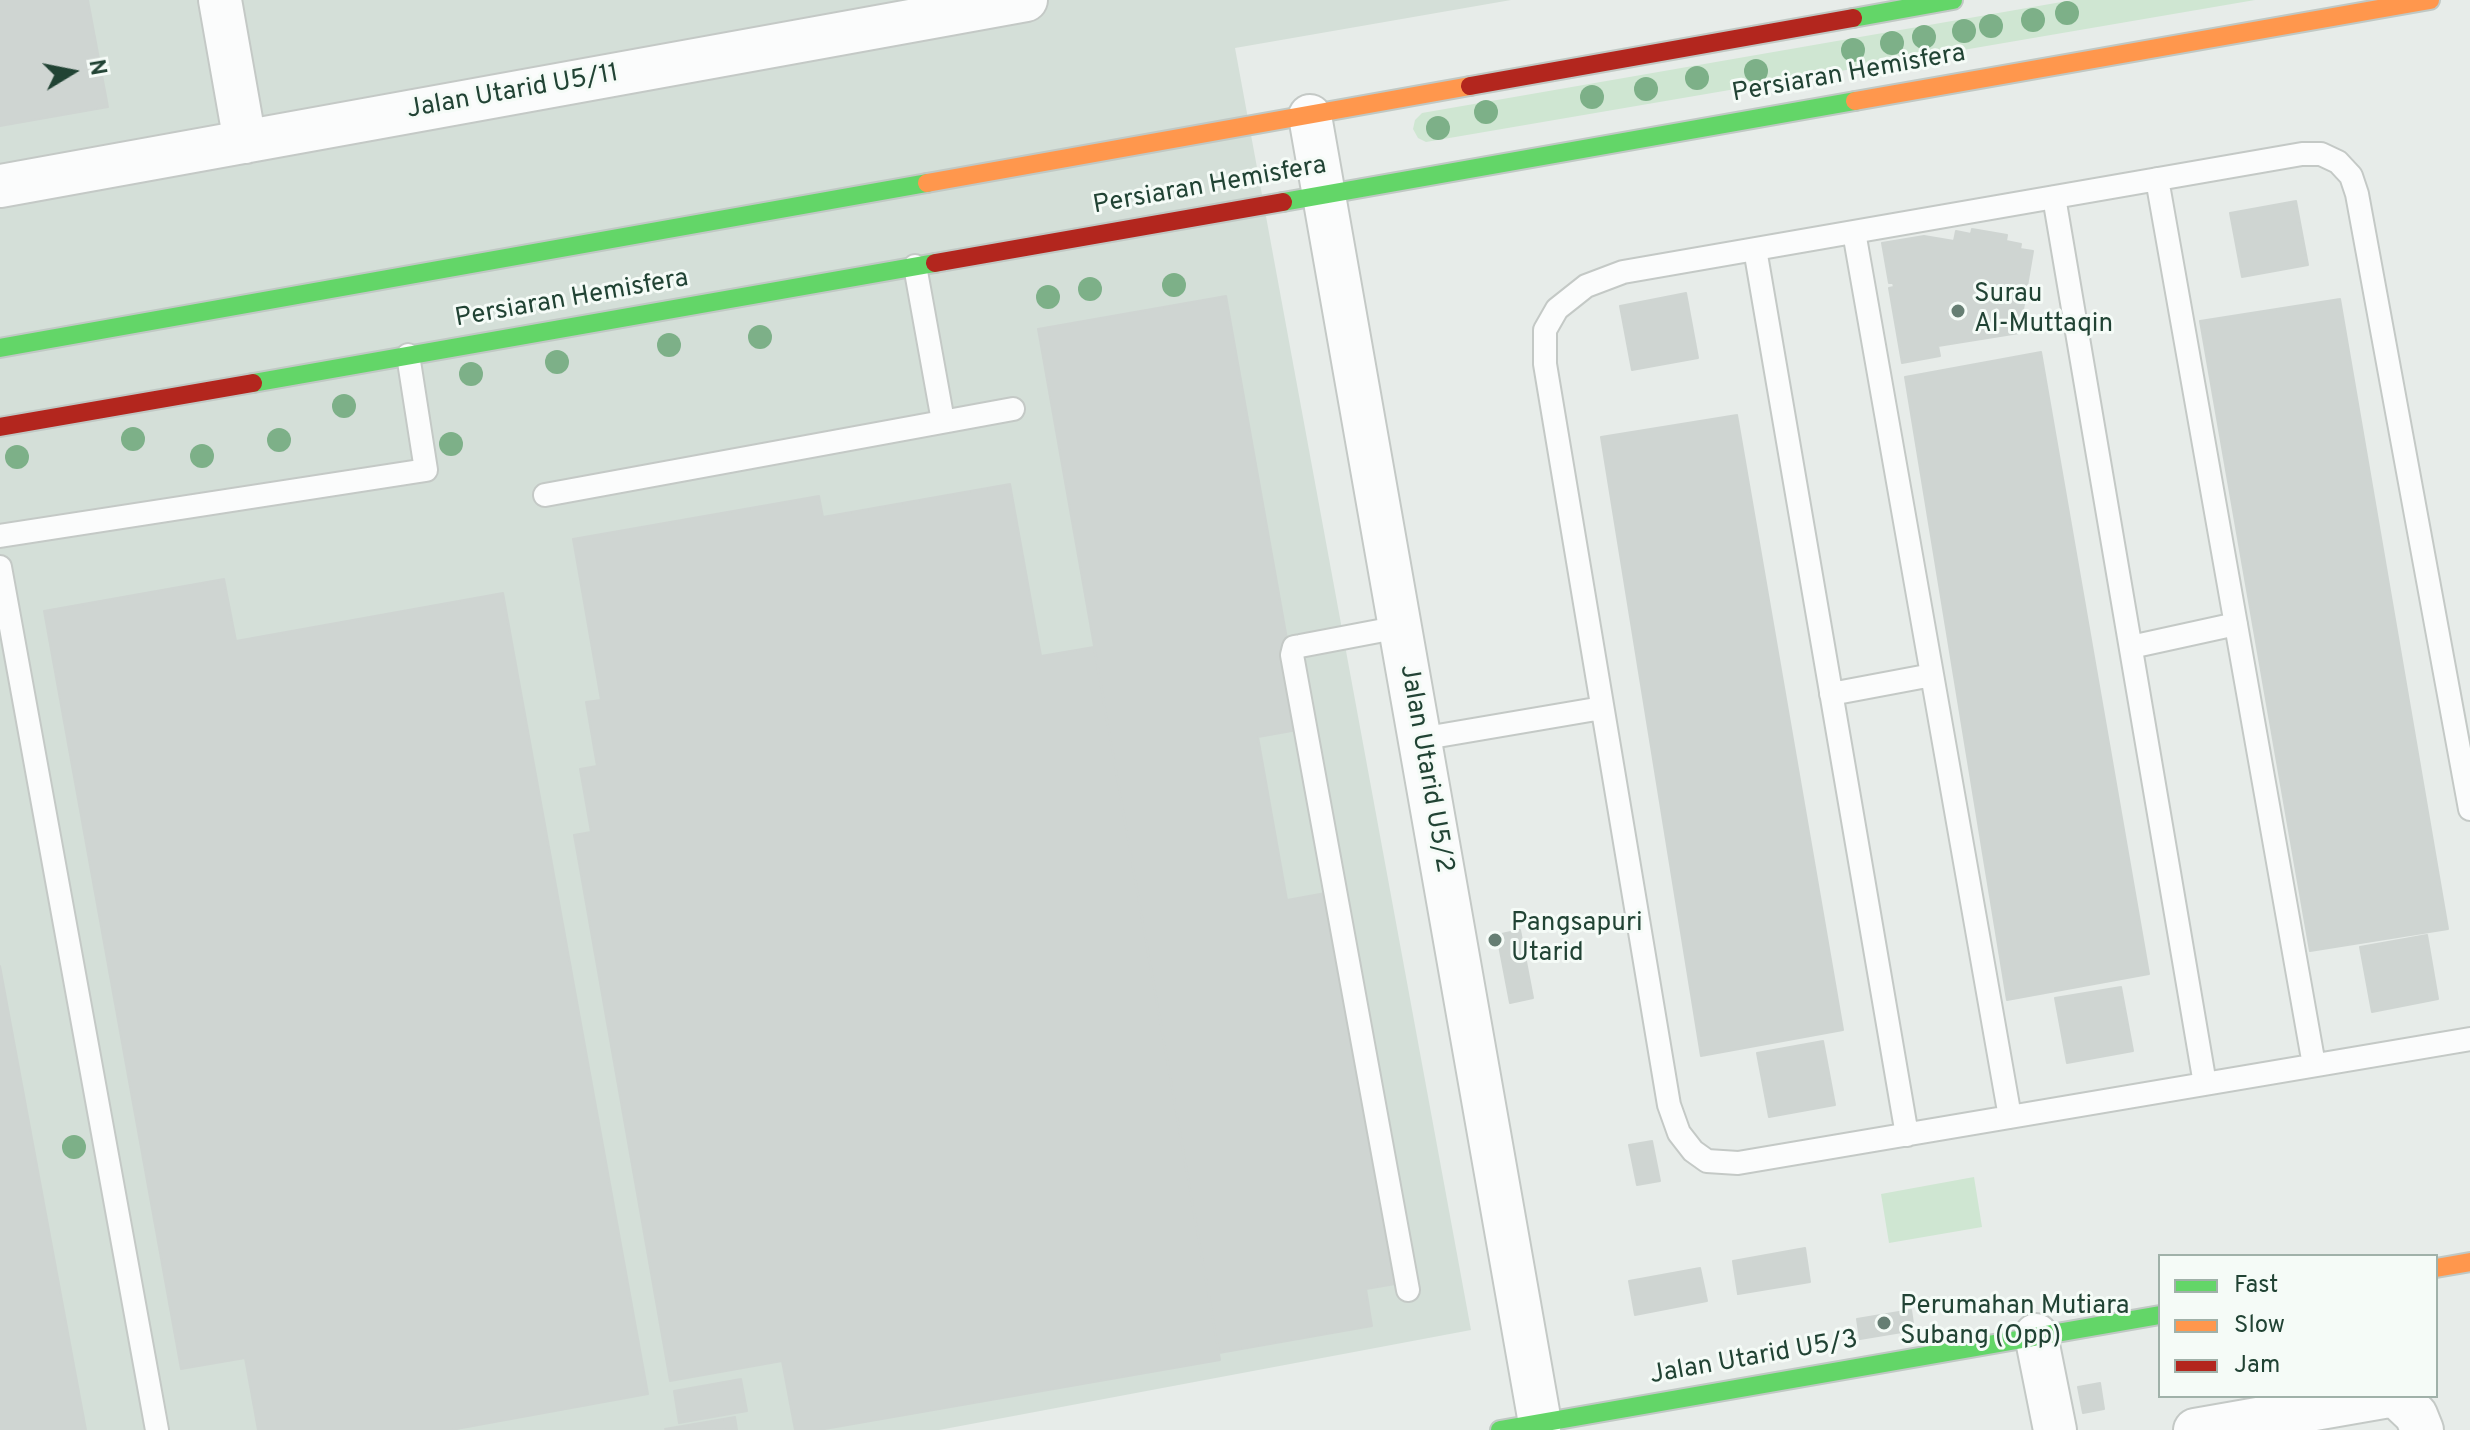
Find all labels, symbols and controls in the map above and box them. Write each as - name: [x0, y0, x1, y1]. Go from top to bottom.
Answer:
- north arrow: [32, 32, 112, 112]
- street label: Persiaran Hemisfera: [1730, 39, 1968, 111]
- text: N: [81, 58, 111, 78]
- street label: Jalan Utarid U5/11: [405, 59, 621, 127]
- street label: Persiaran Hemisfera: [1091, 151, 1329, 223]
- street label: Persiaran Hemisfera: [453, 264, 691, 336]
- place label: Surau Al-Muttaqin: [1974, 280, 2113, 342]
- marker: Surau Al-Muttaqin: [1949, 302, 1967, 320]
- street label: Jalan Utarid U5/2: [1391, 662, 1459, 876]
- place label: Pangsapuri Utarid: [1511, 909, 1643, 970]
- marker: Pangsapuri Utarid: [1486, 931, 1504, 949]
- legend: [2158, 1254, 2438, 1398]
- text: Fast: [2234, 1271, 2278, 1301]
- place label: Perumahan Mutiara Subang (Opp): [1900, 1292, 2129, 1354]
- text: Slow: [2234, 1311, 2285, 1341]
- marker: Perumahan Mutiara Subang (Opp): [1875, 1314, 1893, 1332]
- street label: Jalan Utarid U5/3: [1648, 1325, 1860, 1393]
- text: Jam: [2234, 1351, 2280, 1381]

